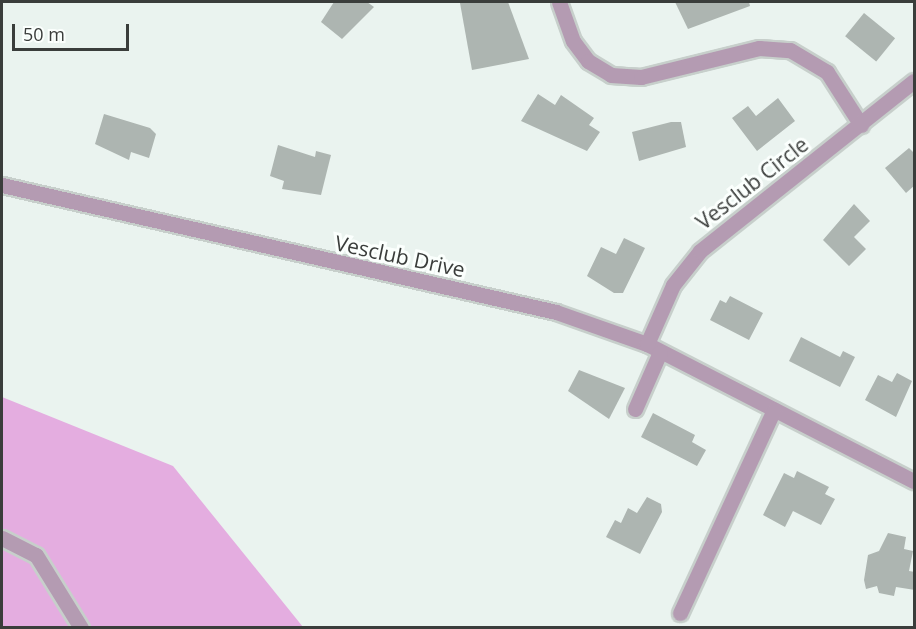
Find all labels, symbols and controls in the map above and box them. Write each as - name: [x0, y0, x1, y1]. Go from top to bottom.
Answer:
- scale bar: [15, 12, 132, 50]
- text: 50 m: [23, 22, 65, 46]
- street label: Vesclub Circle: [691, 131, 813, 235]
- street label: Vesclub Drive: [333, 230, 467, 282]

